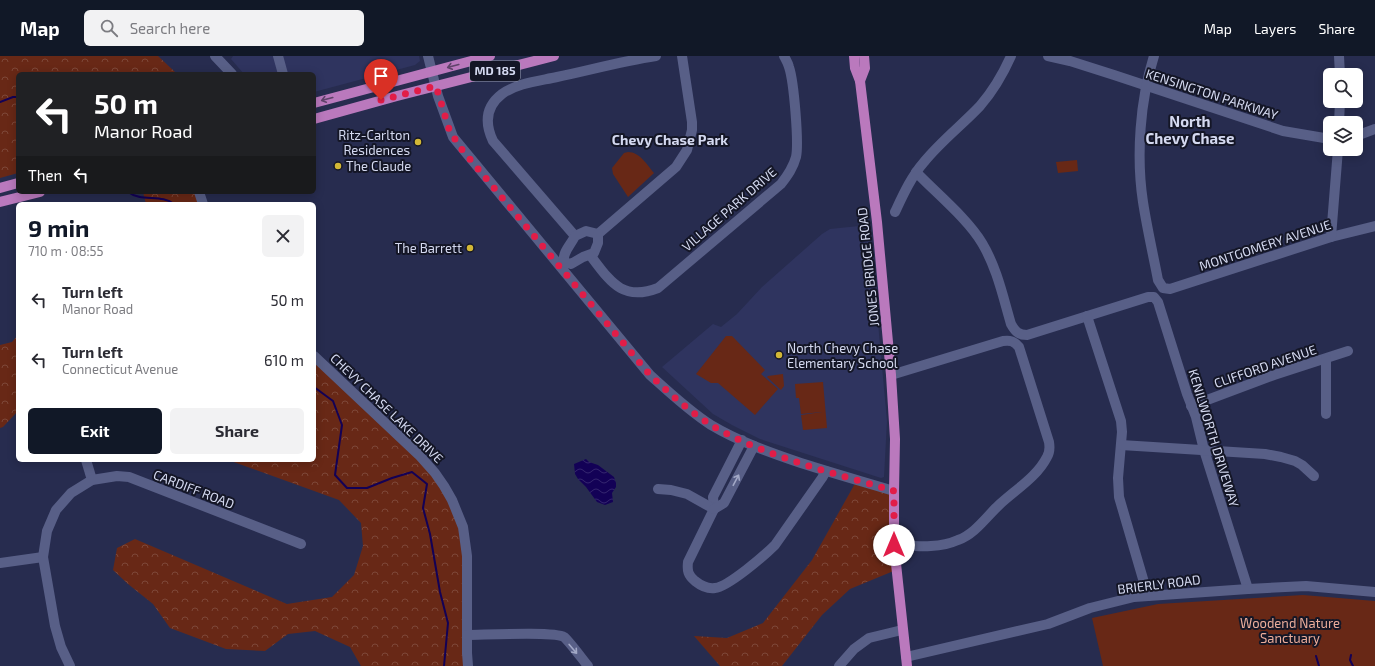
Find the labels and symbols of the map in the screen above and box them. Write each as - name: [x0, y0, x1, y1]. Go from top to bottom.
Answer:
- pin: [364, 59, 398, 100]
- road number: MD 185: [470, 61, 520, 81]
- one-way arrow: [446, 63, 459, 70]
- street label: KENSINGTON PARKWAY: [1144, 65, 1281, 123]
- one-way arrow: [321, 96, 334, 104]
- district label: North Chevy Chase: [1146, 112, 1234, 148]
- place label: Ritz-Carlton Residences: [338, 127, 410, 158]
- district label: Chevy Chase Park: [612, 131, 728, 148]
- marker: Ritz-Carlton Residences: [413, 137, 423, 147]
- place label: The Claude: [346, 158, 411, 174]
- marker: The Claude: [333, 161, 343, 171]
- street label: VILLAGE PARK DRIVE: [678, 164, 780, 254]
- street label: JONES BRIDGE ROAD: [854, 207, 882, 327]
- street label: MONTGOMERY AVENUE: [1197, 216, 1333, 274]
- place label: The Barrett: [395, 240, 462, 256]
- marker: The Barrett: [465, 243, 475, 253]
- place label: North Chevy Chase Elementary School: [787, 340, 898, 371]
- street label: CLIFFORD AVENUE: [1212, 341, 1318, 391]
- street label: CHEVY CHASE LAKE DRIVE: [327, 350, 447, 466]
- marker: North Chevy Chase Elementary School: [774, 350, 784, 360]
- street label: KENILWORTH DRIVEWAY: [1185, 367, 1243, 510]
- street label: CARDIFF ROAD: [151, 466, 237, 512]
- one-way arrow: [733, 474, 741, 486]
- position arrow: [873, 524, 915, 566]
- street label: BRIERLY ROAD: [1117, 571, 1201, 597]
- park label: Woodend Nature Sanctuary: [1240, 615, 1340, 646]
- one-way arrow: [569, 644, 578, 654]

